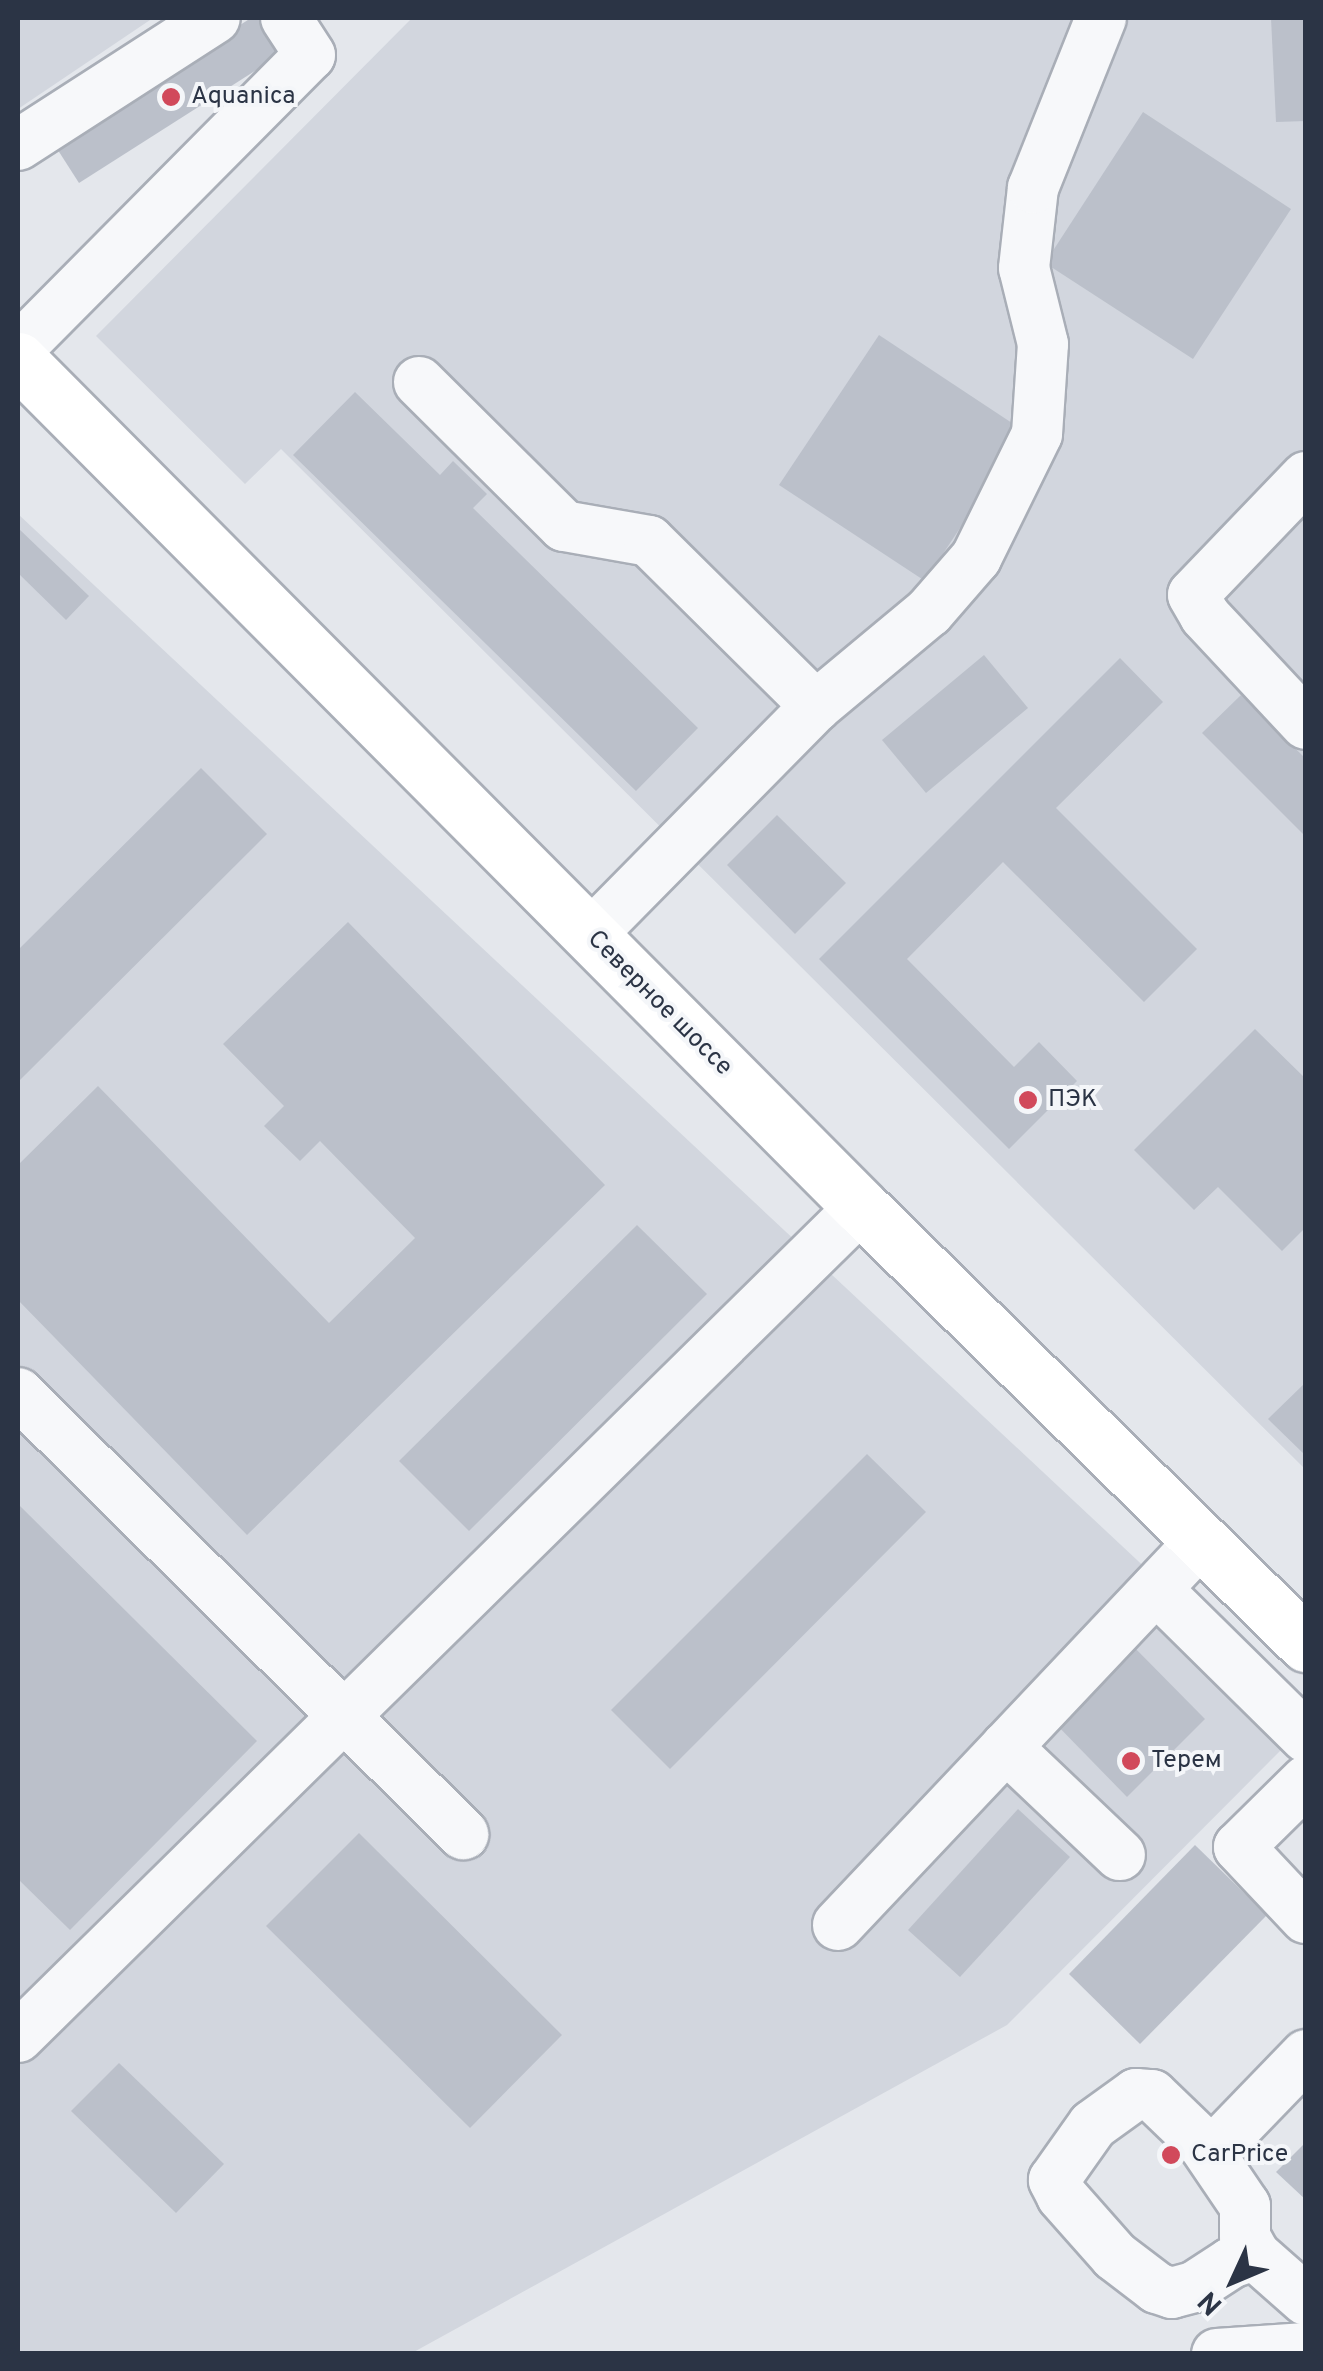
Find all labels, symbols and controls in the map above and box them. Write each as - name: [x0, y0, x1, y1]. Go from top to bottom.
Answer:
- place label: Aquanica: [191, 82, 295, 112]
- marker: Aquanica: [160, 86, 182, 108]
- street label: Северное шоссе: [580, 925, 738, 1083]
- place label: ПЭК: [1048, 1085, 1097, 1115]
- marker: ПЭК: [1017, 1089, 1039, 1111]
- place label: Терем: [1151, 1746, 1222, 1776]
- marker: Терем: [1120, 1750, 1142, 1772]
- place label: CarPrice: [1191, 2140, 1288, 2170]
- marker: CarPrice: [1160, 2144, 1182, 2166]
- north arrow: [1183, 2231, 1283, 2331]
- text: N: [1191, 2282, 1231, 2322]

